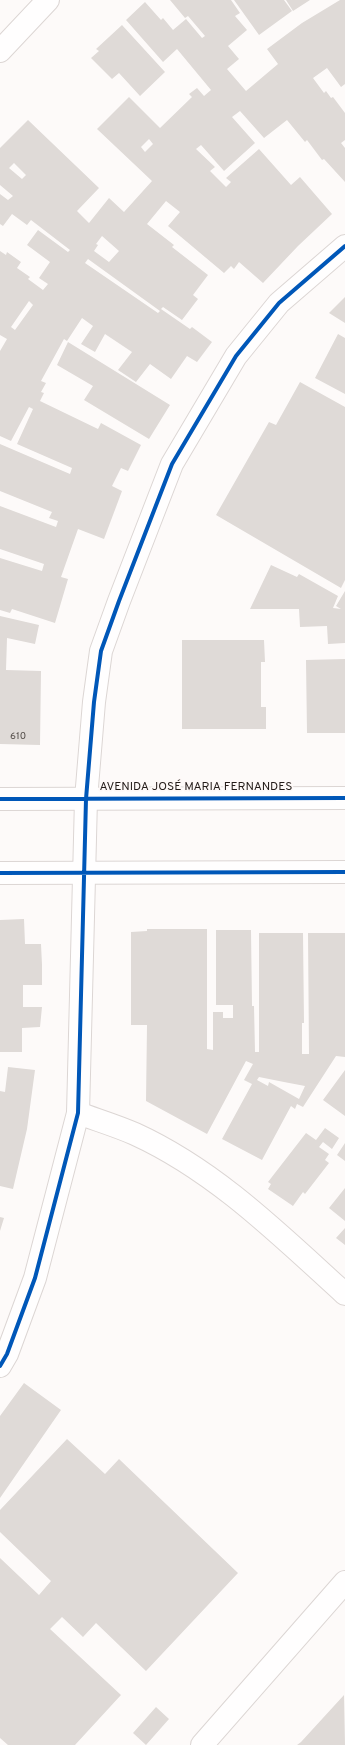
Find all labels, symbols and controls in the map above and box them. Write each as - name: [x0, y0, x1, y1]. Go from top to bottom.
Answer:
- house number: 610: [10, 731, 26, 743]
- street label: AVENIDA JOSÉ MARIA FERNANDES: [100, 781, 292, 795]

